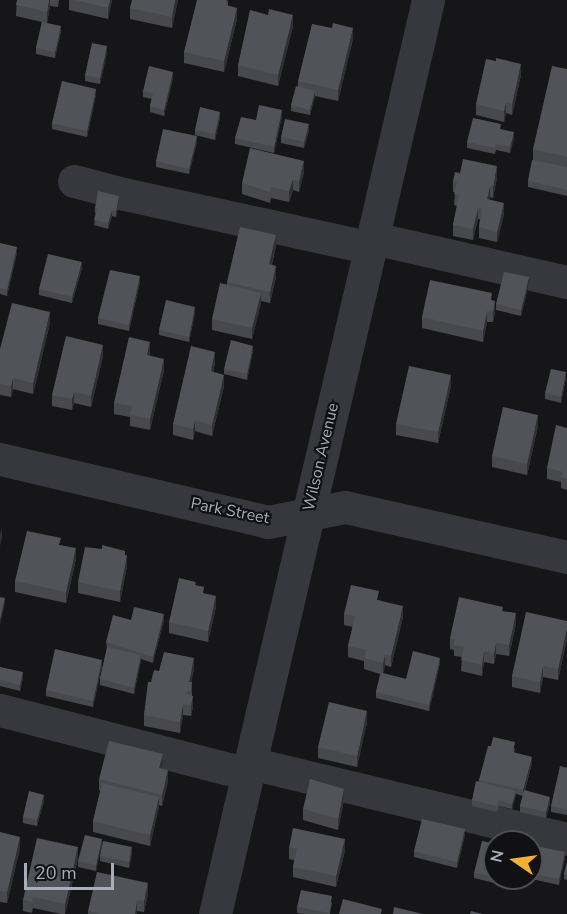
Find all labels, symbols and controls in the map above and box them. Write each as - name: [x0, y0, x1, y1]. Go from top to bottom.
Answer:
- street label: Wilson Avenue: [299, 401, 343, 513]
- street label: Park Street: [189, 494, 271, 528]
- north arrow: [483, 830, 543, 890]
- text: N: [485, 848, 509, 865]
- scale bar: [27, 851, 117, 889]
- text: 20 m: [35, 861, 77, 885]

